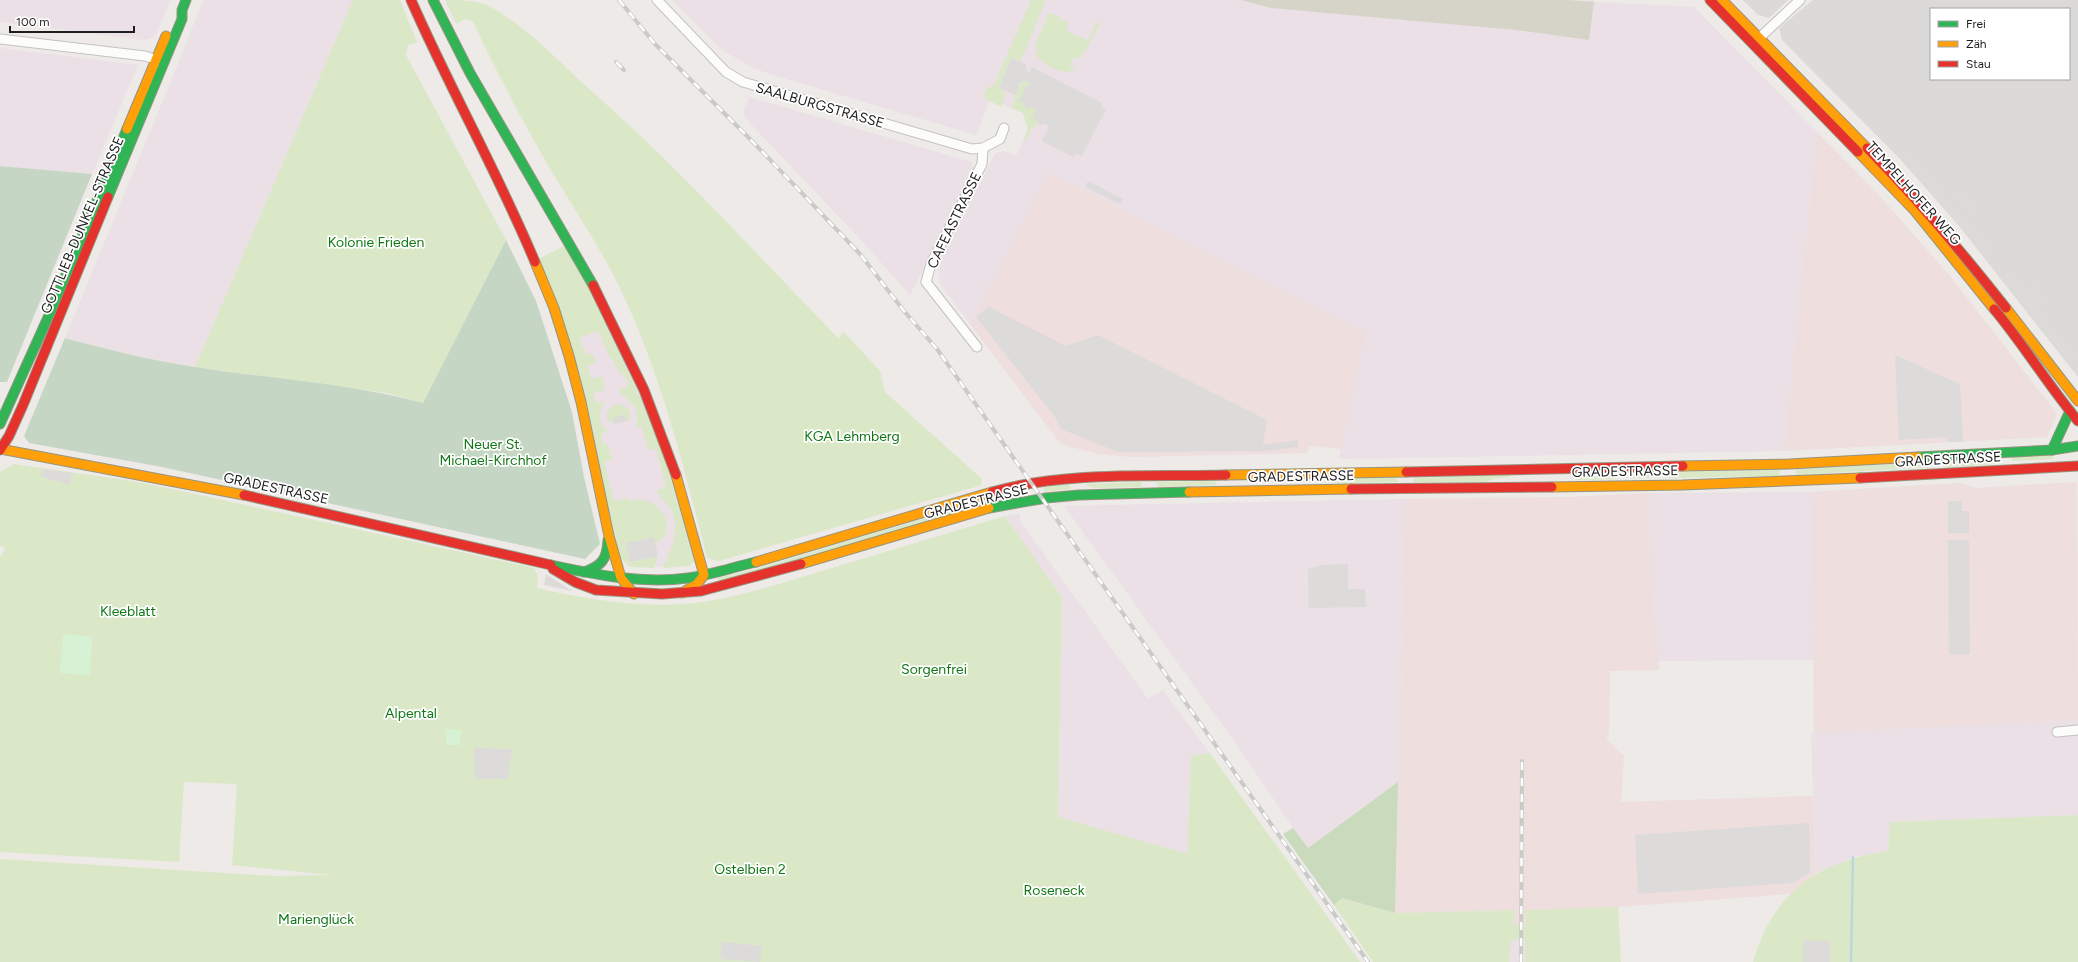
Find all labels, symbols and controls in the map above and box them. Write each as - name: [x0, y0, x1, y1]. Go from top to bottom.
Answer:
- scale bar: [10, 8, 134, 34]
- legend: [1930, 8, 2070, 80]
- text: 100 m: [16, 15, 50, 29]
- text: Frei: [1966, 17, 1986, 31]
- text: Zäh: [1966, 37, 1987, 51]
- text: Stau: [1966, 57, 1991, 71]
- street label: SAALBURGSTRASSE: [754, 79, 886, 132]
- street label: GOTTLIEB-DUNKEL-STRASSE: [37, 134, 128, 316]
- street label: TEMPELHOFER WEG: [1863, 138, 1965, 249]
- street label: CAFEASTRASSE: [924, 169, 985, 271]
- park label: Kolonie Frieden: [328, 234, 425, 251]
- park label: KGA Lehmberg: [804, 428, 900, 445]
- park label: Neuer St. Michael-Kirchhof: [439, 436, 547, 469]
- street label: GRADESTRASSE: [1894, 448, 2002, 471]
- street label: GRADESTRASSE: [1571, 462, 1679, 481]
- street label: GRADESTRASSE: [1247, 467, 1355, 486]
- street label: GRADESTRASSE: [222, 469, 330, 508]
- street label: GRADESTRASSE: [922, 480, 1030, 523]
- park label: Kleeblatt: [100, 603, 156, 620]
- park label: Sorgenfrei: [901, 661, 967, 678]
- park label: Alpental: [385, 705, 437, 722]
- park label: Ostelbien 2: [714, 861, 786, 878]
- park label: Roseneck: [1024, 882, 1085, 899]
- park label: Marienglück: [278, 911, 354, 928]

